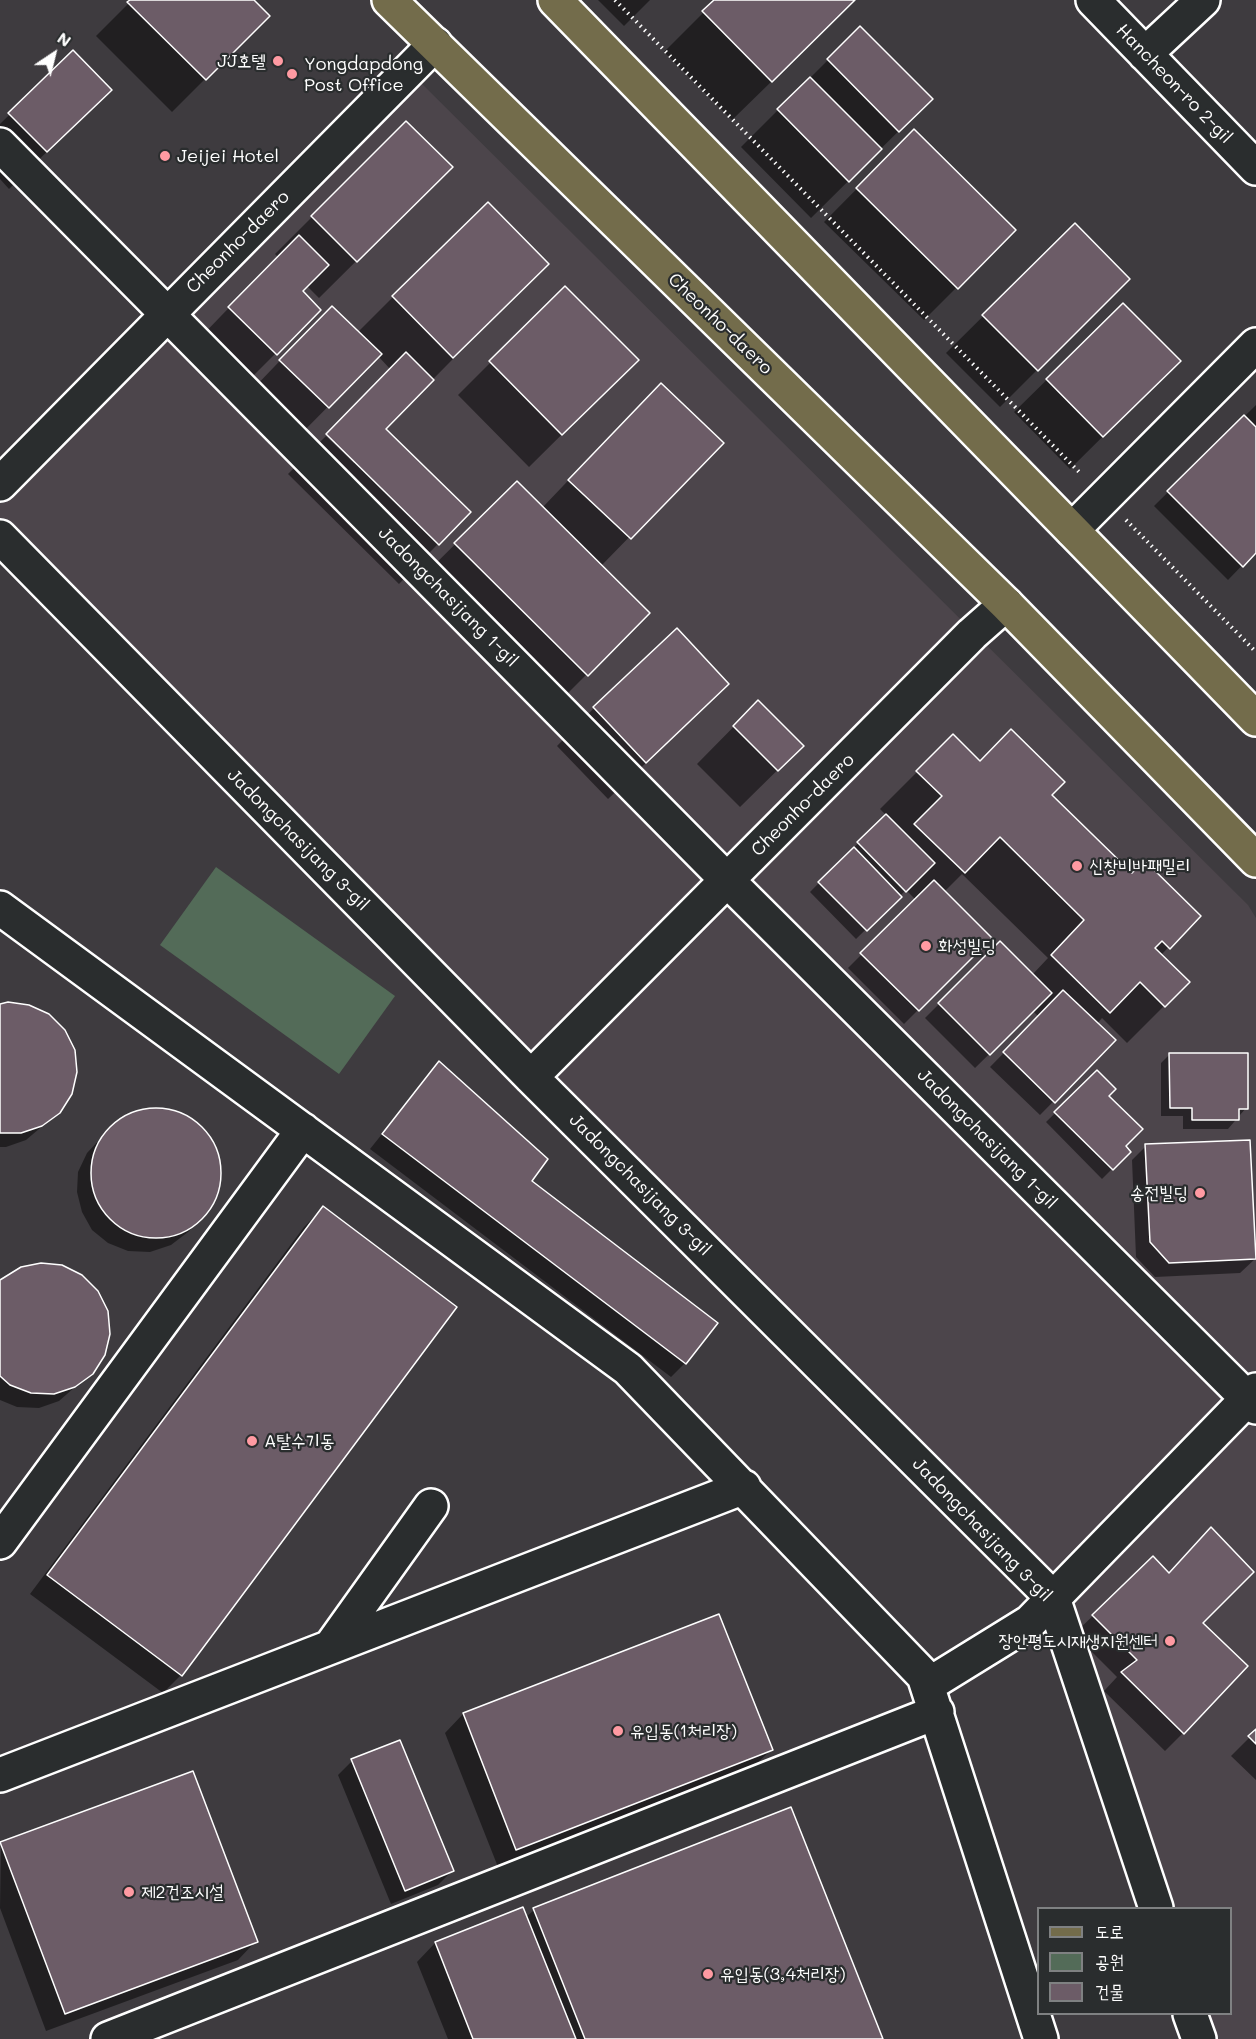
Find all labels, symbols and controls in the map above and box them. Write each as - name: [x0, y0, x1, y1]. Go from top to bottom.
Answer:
- street label: Hancheon-ro 2-gil: [1111, 20, 1237, 148]
- north arrow: [24, 24, 84, 84]
- text: N: [54, 27, 76, 51]
- place label: JJ호텔: [217, 50, 266, 72]
- place label: Yongdapdong Post Office: [304, 53, 423, 96]
- marker: JJ호텔: [271, 54, 285, 68]
- marker: Yongdapdong Post Office: [285, 67, 299, 81]
- place label: Jeijei Hotel: [177, 145, 279, 167]
- marker: Jeijei Hotel: [158, 149, 172, 163]
- street label: Cheonho-daero: [182, 186, 294, 298]
- street label: Cheonho-daero: [663, 269, 777, 379]
- street label: Jadongchasijang 1-gil: [373, 522, 523, 672]
- street label: Cheonho-daero: [747, 749, 859, 861]
- street label: Jadongchasijang 3-gil: [223, 765, 373, 915]
- place label: 신창비바패밀리: [1089, 855, 1190, 877]
- marker: 신창비바패밀리: [1070, 859, 1084, 873]
- place label: 화성빌딩: [938, 935, 996, 957]
- marker: 화성빌딩: [919, 939, 933, 953]
- street label: Jadongchasijang 1-gil: [912, 1064, 1062, 1214]
- street label: Jadongchasijang 3-gil: [565, 1110, 715, 1260]
- place label: 송전빌딩: [1130, 1182, 1188, 1204]
- marker: 송전빌딩: [1193, 1186, 1207, 1200]
- place label: A탈수기동: [264, 1430, 334, 1452]
- marker: A탈수기동: [245, 1434, 259, 1448]
- street label: Jadongchasijang 3-gil: [908, 1453, 1056, 1607]
- place label: 장안평도시재생지원센터: [999, 1630, 1158, 1652]
- marker: 장안평도시재생지원센터: [1163, 1634, 1177, 1648]
- place label: 유입동(1처리장): [630, 1720, 737, 1742]
- marker: 유입동(1처리장): [611, 1724, 625, 1738]
- place label: 제2건조시설: [141, 1881, 223, 1903]
- marker: 제2건조시설: [122, 1885, 136, 1899]
- legend: [1037, 1907, 1232, 2015]
- text: 도로: [1095, 1919, 1124, 1943]
- text: 공원: [1095, 1949, 1124, 1973]
- place label: 유입동(3,4처리장): [720, 1963, 846, 1985]
- marker: 유입동(3,4처리장): [701, 1967, 715, 1981]
- text: 건물: [1095, 1979, 1124, 2003]

